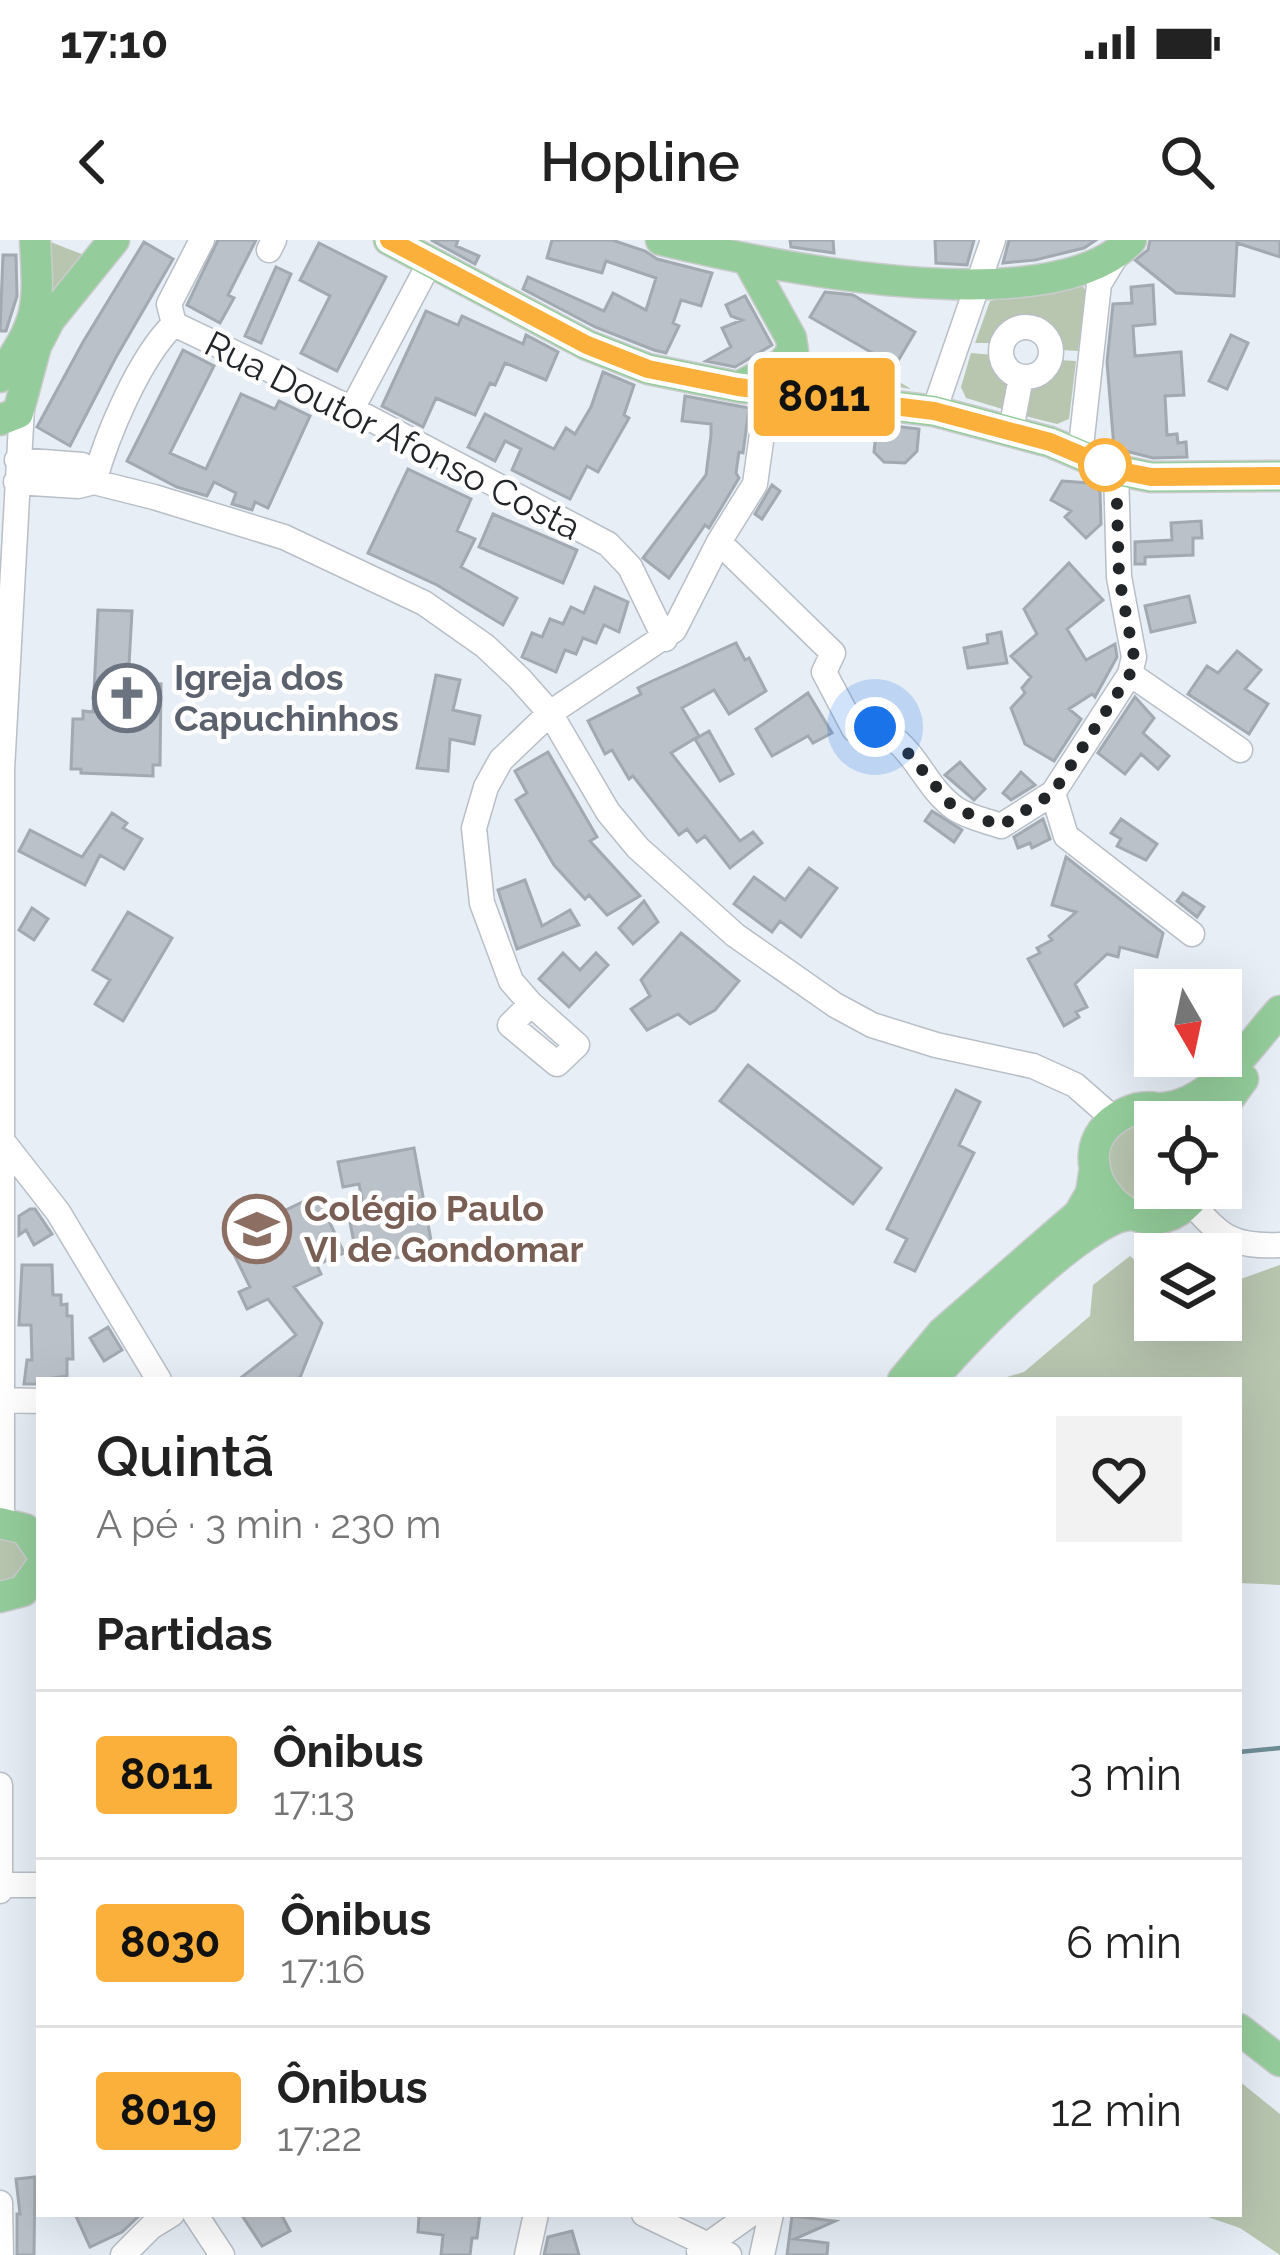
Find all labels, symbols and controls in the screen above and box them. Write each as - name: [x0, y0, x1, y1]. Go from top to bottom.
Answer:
- text: 17:10: [60, 16, 168, 69]
- icon: back: [60, 129, 126, 195]
- icon: search: [1154, 129, 1220, 195]
- text: Hopline: [540, 130, 740, 194]
- street label: Rua Doutor Afonso Costa: [198, 322, 588, 548]
- line badge: 8011: [740, 358, 908, 436]
- text: 8011: [778, 372, 870, 421]
- unlabelled marker: [1080, 440, 1130, 490]
- place label: Igreja dos Capuchinhos: [174, 656, 399, 739]
- church icon: Igreja dos Capuchinhos: [92, 663, 162, 733]
- your location: [845, 697, 905, 757]
- north arrow: [1134, 969, 1242, 1077]
- map controls: [1134, 969, 1242, 1341]
- button: locate: [1134, 1101, 1242, 1209]
- place label: Colégio Paulo VI de Gondomar: [304, 1187, 584, 1270]
- school or university icon: Colégio Paulo VI de Gondomar: [222, 1194, 292, 1264]
- button: layers: [1134, 1233, 1242, 1341]
- button: heart: [1056, 1416, 1182, 1542]
- text: Quintã: [96, 1422, 274, 1489]
- text: A pé · 3 min · 230 m: [96, 1501, 441, 1547]
- text: Partidas: [96, 1608, 273, 1661]
- text: Ônibus: [273, 1725, 424, 1778]
- text: 3 min: [1069, 1748, 1182, 1801]
- text: 8011: [120, 1750, 213, 1799]
- text: 17:13: [273, 1778, 355, 1824]
- text: Ônibus: [280, 1893, 431, 1946]
- text: 6 min: [1066, 1916, 1182, 1969]
- text: 8030: [120, 1918, 220, 1967]
- text: 17:16: [280, 1946, 365, 1992]
- text: Ônibus: [277, 2061, 428, 2114]
- text: 12 min: [1050, 2084, 1182, 2137]
- text: 8019: [120, 2086, 217, 2135]
- text: 17:22: [277, 2114, 362, 2160]

